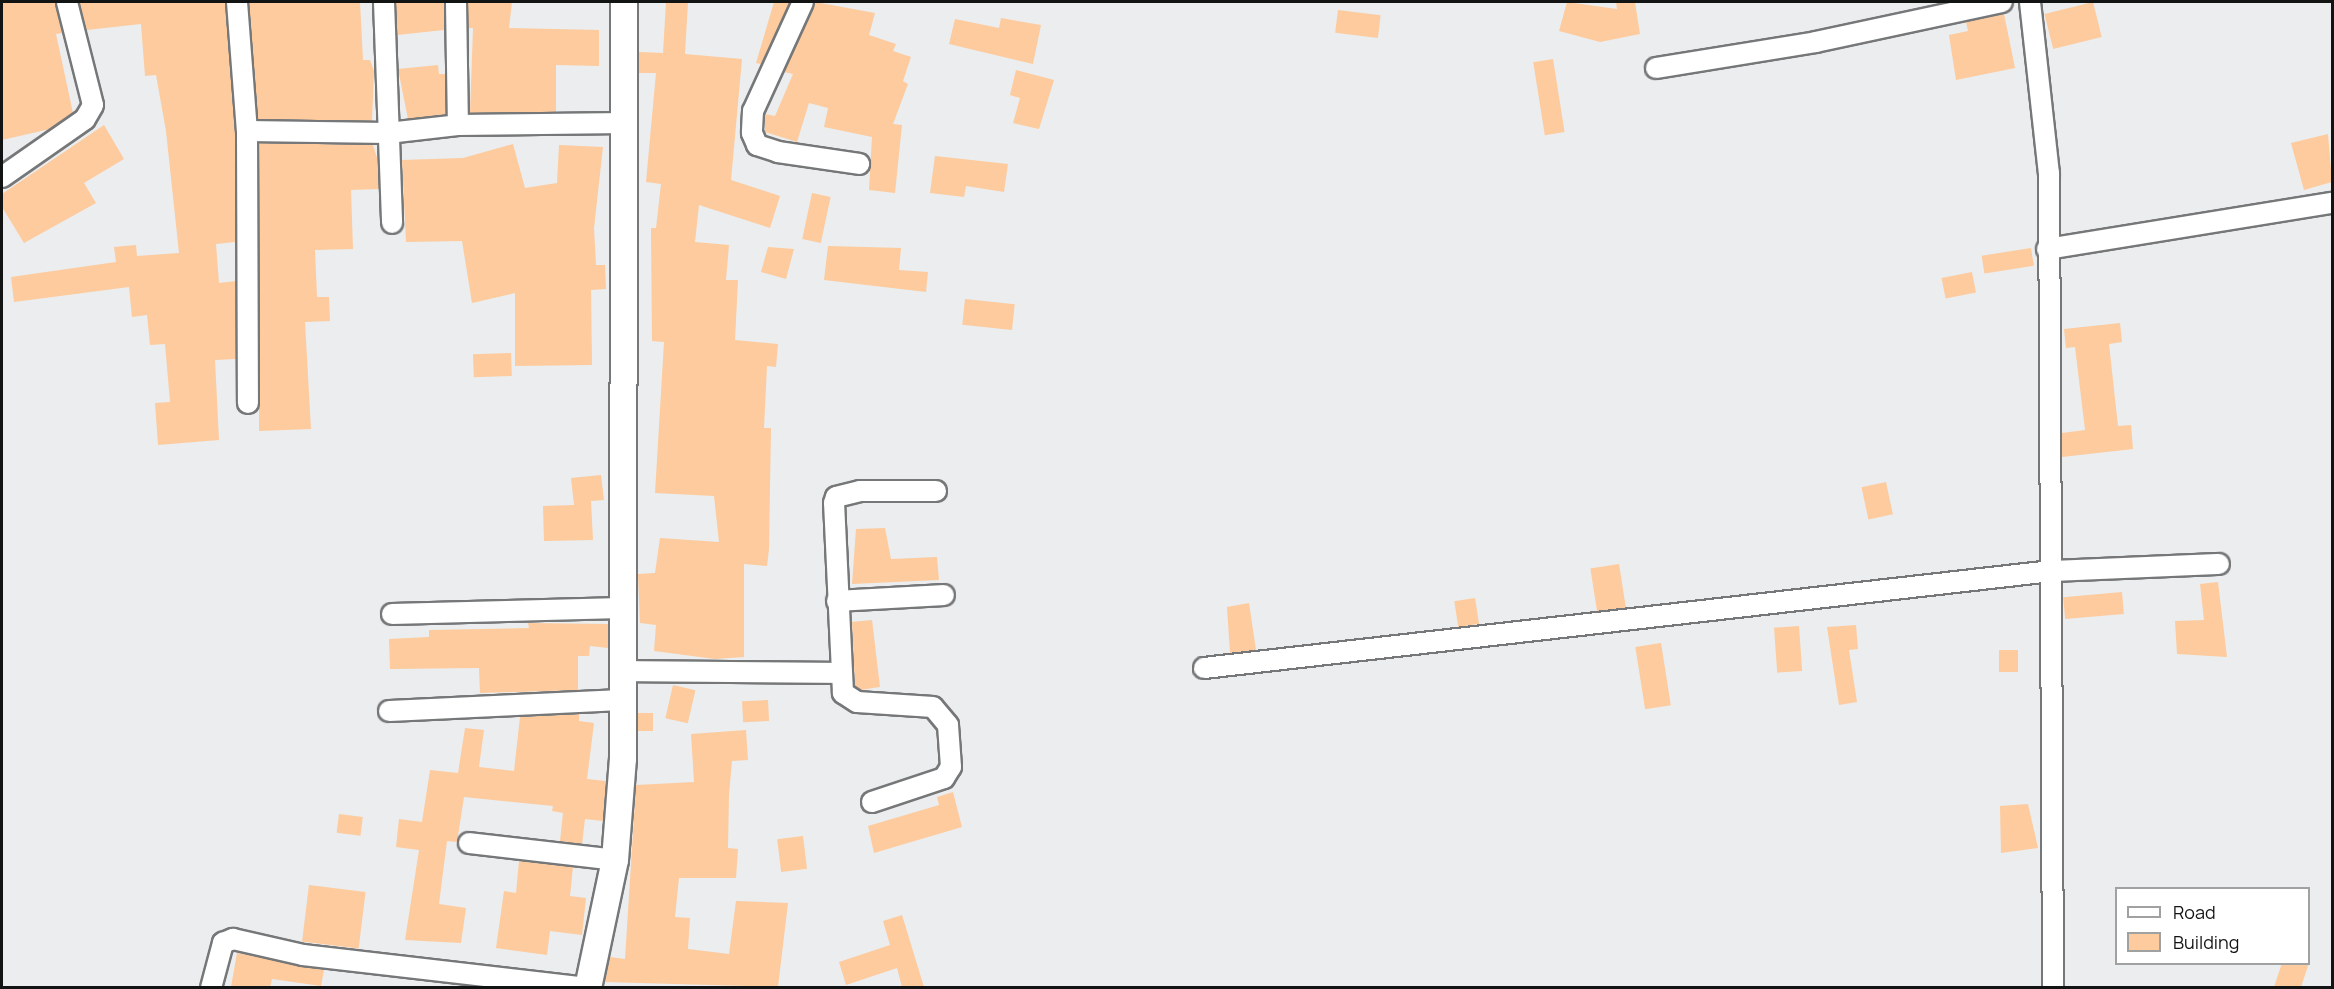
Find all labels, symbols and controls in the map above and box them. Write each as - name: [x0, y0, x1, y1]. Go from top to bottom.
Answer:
- legend: [2115, 887, 2310, 965]
- text: Road: [2173, 900, 2216, 924]
- text: Building: [2173, 930, 2239, 954]

